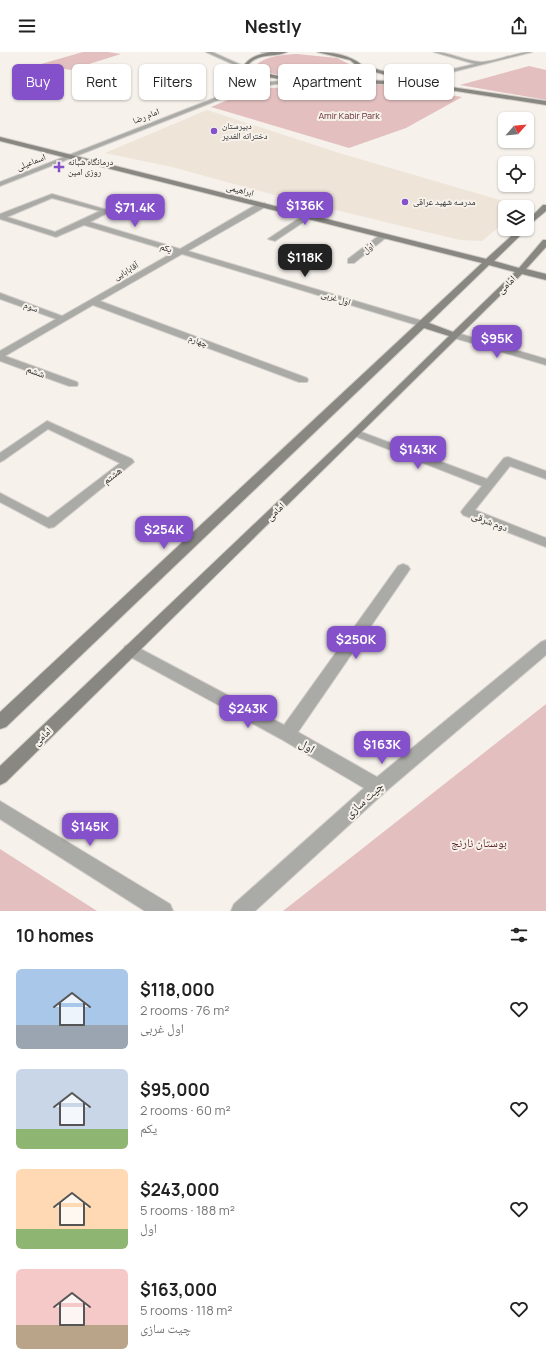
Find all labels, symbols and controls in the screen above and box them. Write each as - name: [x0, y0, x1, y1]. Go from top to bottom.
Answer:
- text: Nestly: [245, 14, 301, 38]
- icon: menu: [16, 15, 38, 37]
- icon: share: [508, 15, 530, 37]
- chip: Buy: [12, 64, 64, 100]
- chip: Rent: [72, 64, 131, 100]
- chip: Filters: [139, 64, 206, 100]
- chip: New: [214, 64, 270, 100]
- chip: Apartment: [278, 64, 376, 100]
- chip: House: [384, 64, 454, 100]
- street label: امام رضا: [131, 104, 161, 128]
- park label: Amir Kabir Park: [318, 109, 380, 122]
- north arrow: [498, 112, 534, 148]
- map controls: [498, 112, 534, 236]
- place label: دبیرستان دخترانه الغدیر: [221, 119, 268, 142]
- marker: دبیرستان دخترانه الغدیر: [209, 126, 219, 136]
- street label: اسماعیلی: [14, 150, 47, 173]
- place label: درمانگاه شبانه روزی امین: [68, 155, 114, 178]
- button: locate: [498, 156, 534, 192]
- marker: درمانگاه شبانه روزی امین: [53, 161, 65, 173]
- street label: ابراهیمی: [225, 180, 255, 199]
- pin: $136K: [277, 192, 333, 226]
- pin: $71.4K: [102, 194, 168, 228]
- place label: مدرسه شهید عراقی: [413, 195, 476, 208]
- text: $136K: [286, 196, 324, 214]
- marker: مدرسه شهید عراقی: [400, 197, 410, 207]
- text: $71.4K: [115, 198, 155, 216]
- button: layers: [498, 200, 534, 236]
- street label: اول: [359, 239, 376, 256]
- street label: یکم: [159, 240, 174, 256]
- pin: $118K: [277, 244, 333, 278]
- text: $118K: [287, 248, 323, 266]
- street label: آقابابایی: [111, 258, 141, 283]
- street label: امامی: [494, 272, 518, 296]
- street label: اول غربی: [320, 287, 353, 308]
- street label: سوم: [22, 298, 40, 316]
- pin: $95K: [473, 325, 521, 359]
- text: $95K: [481, 329, 513, 347]
- street label: چهارم: [187, 331, 210, 351]
- street label: ششم: [25, 361, 47, 382]
- pin: $143K: [390, 436, 446, 470]
- text: $143K: [399, 440, 437, 458]
- street label: هشتم: [100, 463, 125, 488]
- street label: امامی: [263, 499, 287, 523]
- street label: دوم شرقی: [470, 508, 510, 535]
- pin: $254K: [136, 516, 192, 550]
- text: $254K: [144, 520, 184, 538]
- pin: $250K: [328, 626, 384, 660]
- text: $250K: [336, 630, 376, 648]
- pin: $243K: [220, 695, 276, 729]
- text: $243K: [228, 699, 268, 717]
- street label: امامی: [30, 724, 54, 748]
- pin: $163K: [354, 731, 410, 765]
- street label: اول: [296, 734, 318, 757]
- text: $163K: [363, 735, 401, 753]
- street label: چیت سازی: [340, 777, 387, 822]
- pin: $145K: [62, 813, 118, 847]
- text: $145K: [71, 817, 109, 835]
- park label: بوستان نارنج: [451, 834, 507, 851]
- text: 10 homes: [16, 924, 94, 947]
- icon: filters: [508, 924, 530, 946]
- text: $118,000: [140, 978, 215, 1001]
- icon: home: [48, 985, 96, 1033]
- icon: heart: [508, 998, 530, 1020]
- text: 2 rooms · 76 m²: [140, 1001, 229, 1019]
- text: اول غربی: [140, 1019, 184, 1037]
- text: $95,000: [140, 1078, 210, 1101]
- icon: home: [48, 1085, 96, 1133]
- icon: heart: [508, 1098, 530, 1120]
- text: 2 rooms · 60 m²: [140, 1101, 231, 1119]
- text: یکم: [140, 1119, 157, 1137]
- text: $243,000: [140, 1178, 219, 1201]
- icon: home: [48, 1185, 96, 1233]
- icon: heart: [508, 1198, 530, 1220]
- text: 5 rooms · 188 m²: [140, 1201, 235, 1219]
- text: اول: [140, 1219, 157, 1237]
- text: $163,000: [140, 1278, 217, 1301]
- icon: home: [48, 1285, 96, 1333]
- icon: heart: [508, 1298, 530, 1320]
- text: 5 rooms · 118 m²: [140, 1301, 233, 1319]
- text: چیت سازی: [140, 1319, 191, 1337]

